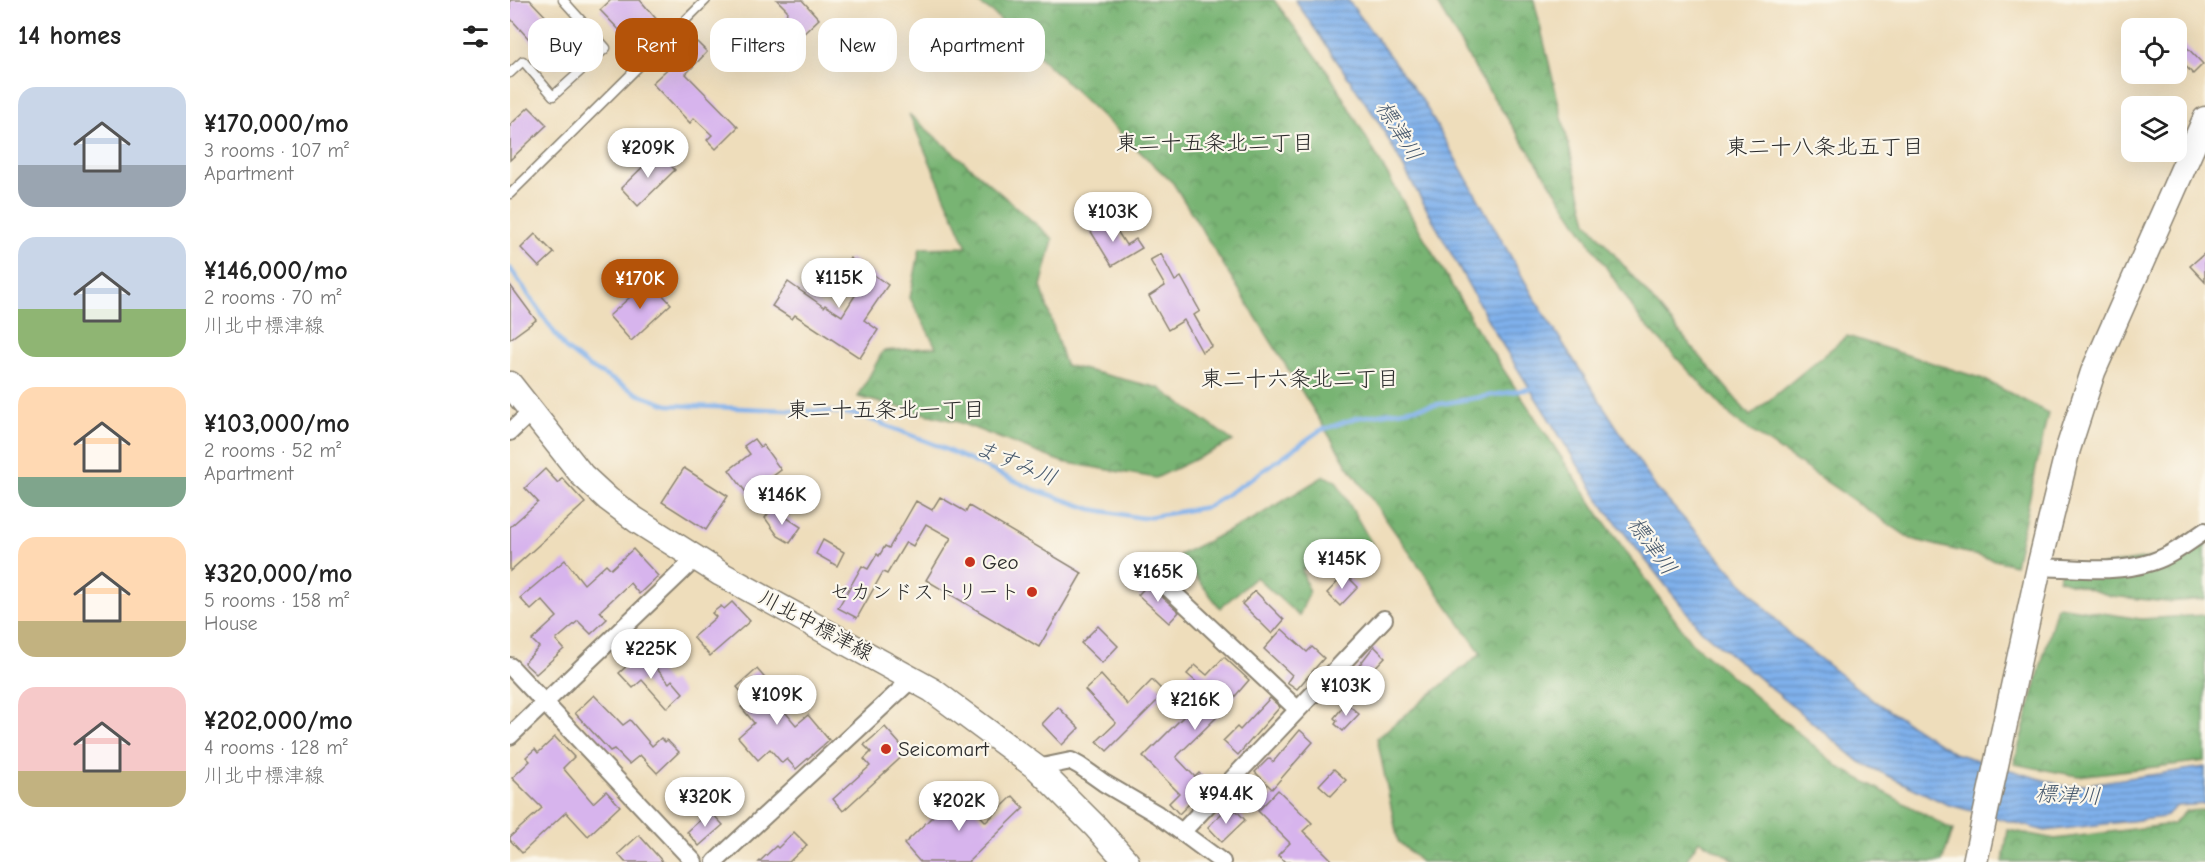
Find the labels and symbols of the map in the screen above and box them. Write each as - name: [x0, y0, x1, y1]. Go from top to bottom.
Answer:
- water label: 標津川: [1370, 96, 1428, 166]
- pin: ¥209K: [606, 128, 690, 179]
- district label: 東二十五条北二丁目: [1116, 130, 1314, 156]
- district label: 東二十八条北五丁目: [1726, 134, 1924, 160]
- pin: ¥103K: [1071, 192, 1155, 243]
- pin: ¥115K: [797, 258, 881, 309]
- pin: ¥170K: [598, 259, 682, 310]
- district label: 東二十六条北二丁目: [1201, 366, 1399, 392]
- district label: 東二十五条北一丁目: [787, 397, 985, 423]
- water label: ますみ川: [971, 435, 1061, 491]
- pin: ¥146K: [740, 475, 824, 526]
- water label: 標津川: [1622, 512, 1682, 580]
- pin: ¥145K: [1300, 539, 1384, 590]
- place label: Geo: [982, 550, 1019, 574]
- pin: ¥165K: [1116, 552, 1200, 603]
- marker: Geo: [963, 555, 977, 569]
- place label: セカンドストリート: [829, 580, 1020, 604]
- street label: 川北中標津線: [755, 585, 877, 665]
- marker: セカンドストリート: [1025, 585, 1039, 599]
- pin: ¥225K: [609, 629, 693, 680]
- pin: ¥103K: [1304, 666, 1388, 717]
- pin: ¥109K: [735, 675, 819, 726]
- pin: ¥216K: [1153, 680, 1237, 731]
- place label: Seicomart: [898, 737, 990, 761]
- marker: Seicomart: [879, 742, 893, 756]
- pin: ¥94.4K: [1177, 774, 1275, 825]
- pin: ¥320K: [663, 777, 747, 828]
- water label: 標津川: [2034, 780, 2102, 810]
- pin: ¥202K: [917, 781, 1001, 832]

